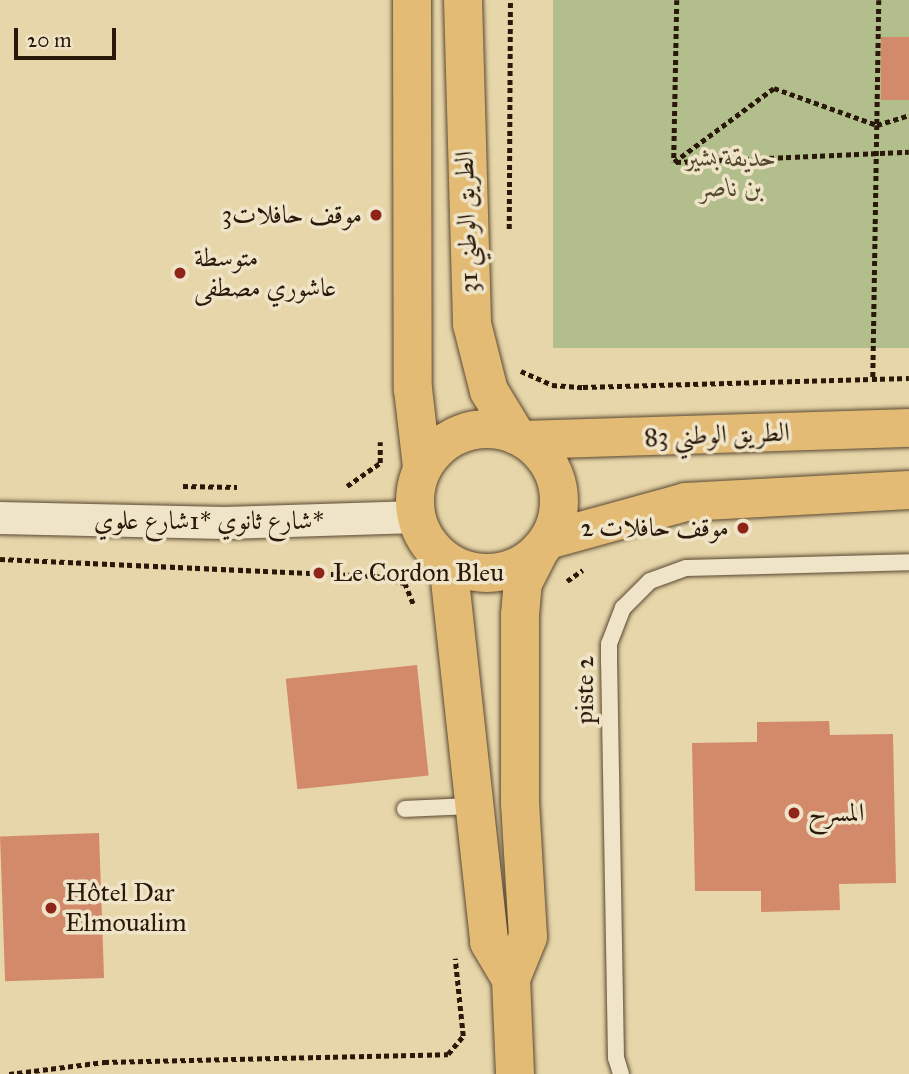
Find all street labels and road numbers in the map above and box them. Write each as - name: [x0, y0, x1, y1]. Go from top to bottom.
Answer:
- street label: الطريق الوطني 31: [449, 150, 485, 294]
- street label: الطريق الوطني 83: [644, 417, 790, 453]
- street label: شارع ثانوي *1شارع علوي*: [94, 505, 324, 537]
- street label: piste 2: [569, 656, 601, 724]

